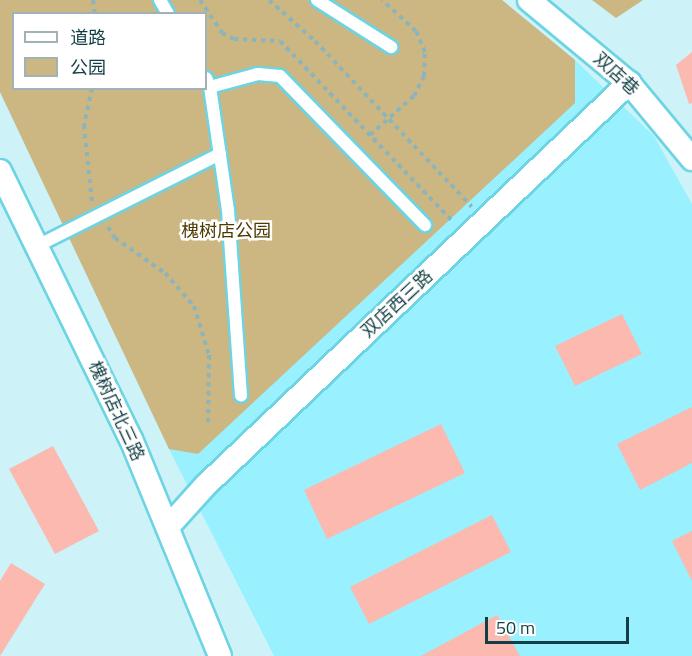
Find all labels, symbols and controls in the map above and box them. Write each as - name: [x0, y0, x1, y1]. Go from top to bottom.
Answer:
- legend: [12, 12, 207, 90]
- text: 道路: [70, 24, 106, 51]
- street label: 双店巷: [589, 48, 643, 100]
- text: 公园: [70, 54, 106, 81]
- park label: 槐树店公园: [181, 220, 271, 242]
- street label: 双店西三路: [357, 265, 437, 343]
- street label: 槐树店北三路: [83, 357, 149, 465]
- scale bar: [488, 605, 632, 643]
- text: 50 m: [496, 614, 535, 641]

